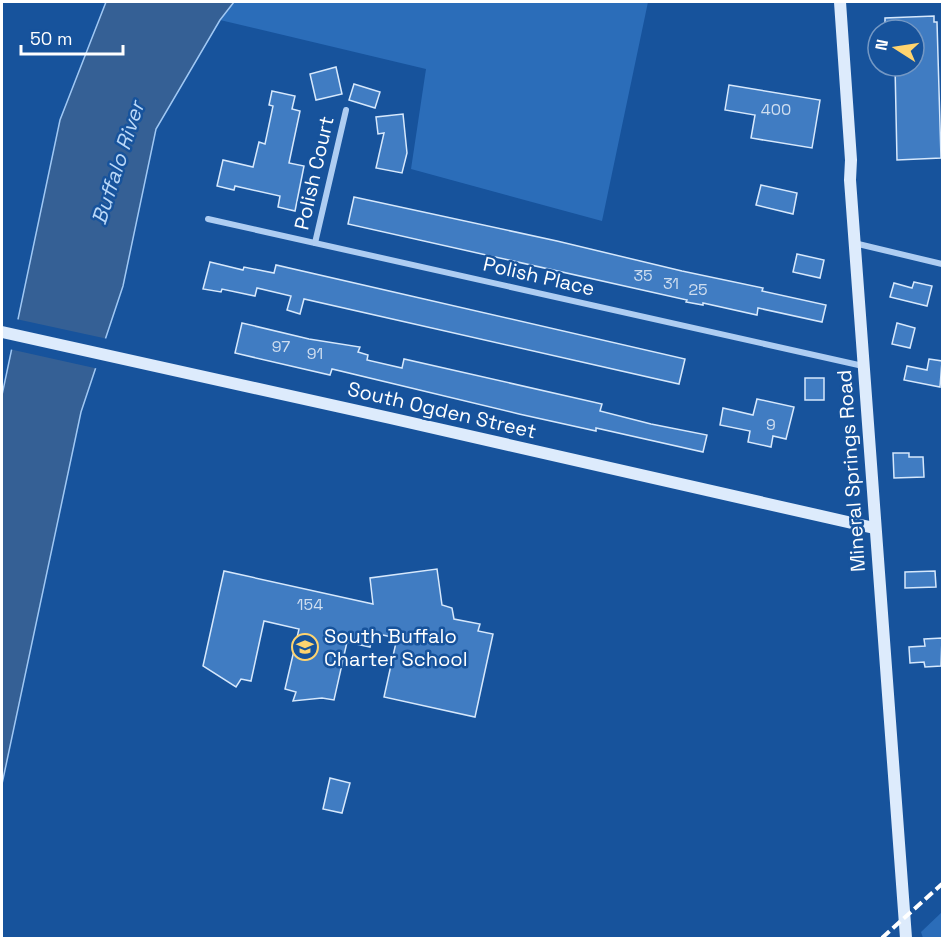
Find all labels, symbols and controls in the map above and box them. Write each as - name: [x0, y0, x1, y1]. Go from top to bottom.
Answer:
- scale bar: [21, 18, 123, 56]
- north arrow: [866, 18, 926, 78]
- text: 50 m: [30, 27, 72, 50]
- text: N: [870, 38, 893, 52]
- water label: Buffalo River: [85, 96, 151, 228]
- house number: 400: [761, 99, 791, 120]
- street label: Polish Court: [288, 114, 340, 232]
- street label: Polish Place: [481, 251, 597, 301]
- house number: 35: [633, 265, 653, 286]
- house number: 31: [663, 273, 679, 294]
- house number: 25: [688, 279, 708, 300]
- house number: 97: [272, 336, 290, 357]
- house number: 91: [307, 343, 323, 364]
- street label: Mineral Springs Road: [831, 369, 871, 573]
- street label: South Ogden Street: [345, 376, 539, 444]
- house number: 9: [766, 414, 776, 435]
- house number: 154: [297, 594, 323, 615]
- place label: South Buffalo Charter School: [324, 623, 468, 672]
- school or university icon: South Buffalo Charter School: [290, 632, 320, 662]

